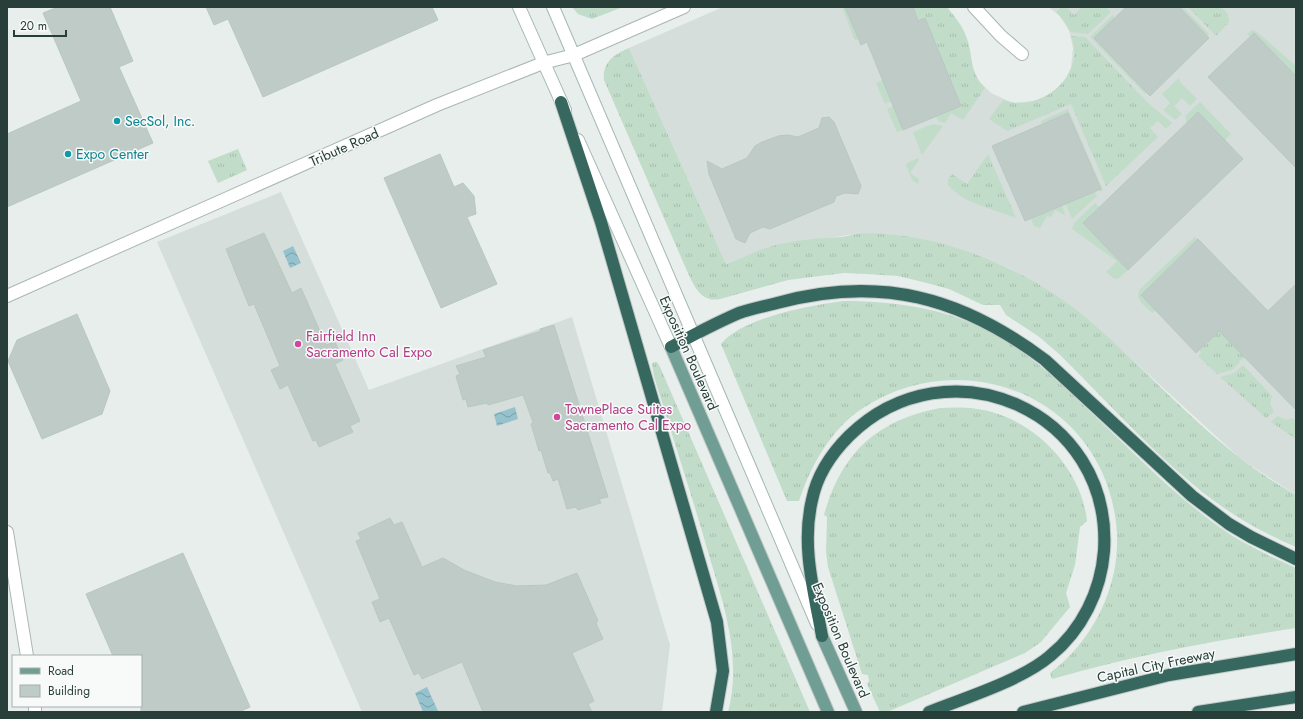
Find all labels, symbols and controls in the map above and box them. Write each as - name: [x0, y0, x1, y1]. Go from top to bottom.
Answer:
- scale bar: [14, 12, 66, 38]
- text: 20 m: [20, 17, 47, 35]
- place label: SecSol, Inc.: [125, 111, 195, 131]
- marker: SecSol, Inc.: [112, 116, 122, 126]
- street label: Tribute Road: [306, 123, 382, 171]
- place label: Expo Center: [76, 144, 149, 164]
- marker: Expo Center: [63, 149, 73, 159]
- street label: Exposition Boulevard: [655, 293, 723, 413]
- place label: Fairfield Inn Sacramento Cal Expo: [306, 326, 433, 362]
- marker: Fairfield Inn Sacramento Cal Expo: [293, 339, 303, 349]
- place label: TownePlace Suites Sacramento Cal Expo: [565, 399, 692, 435]
- marker: TownePlace Suites Sacramento Cal Expo: [552, 412, 562, 422]
- street label: Exposition Boulevard: [808, 579, 874, 701]
- street label: Capital City Freeway: [1095, 643, 1218, 687]
- legend: [12, 655, 142, 707]
- text: Road: [48, 662, 74, 680]
- text: Building: [48, 682, 90, 700]

